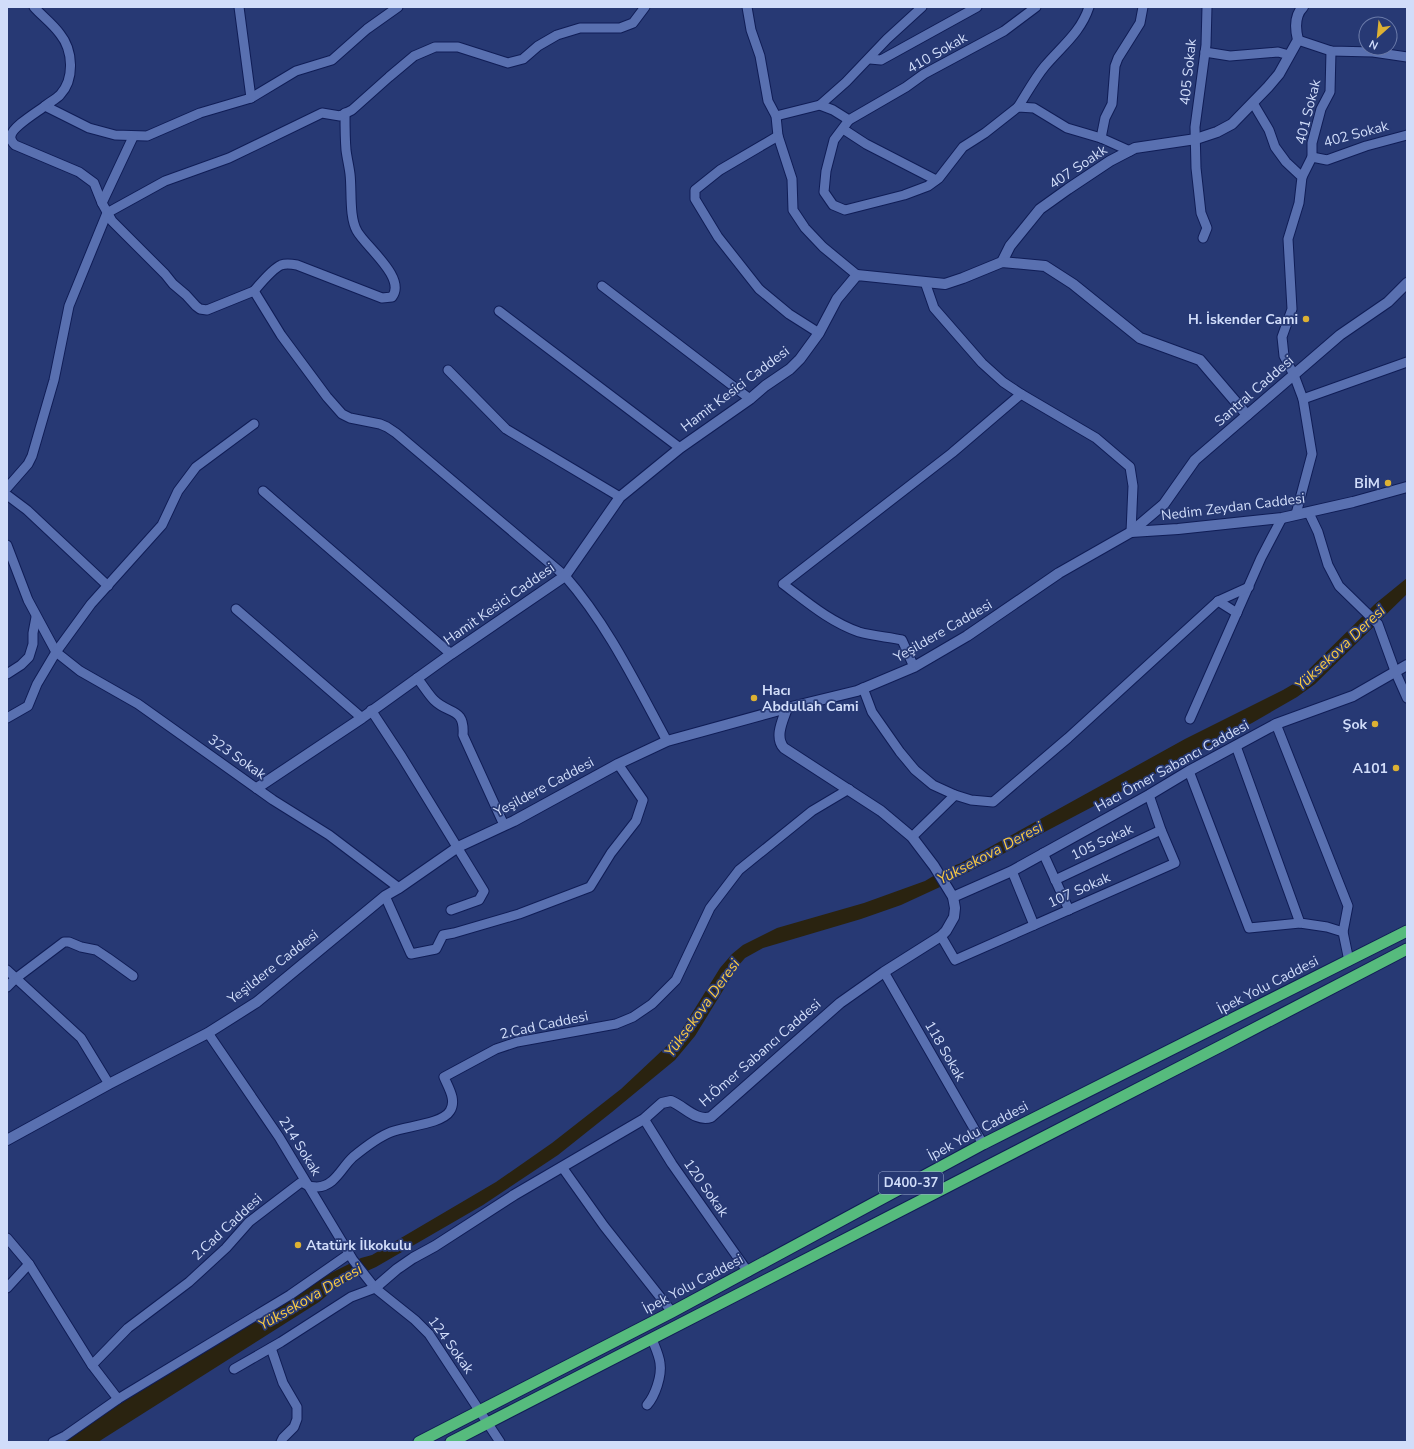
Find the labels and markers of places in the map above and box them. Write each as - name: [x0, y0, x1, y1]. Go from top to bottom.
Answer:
- place label: H. İskender Cami: [1188, 310, 1298, 329]
- marker: H. İskender Cami: [1301, 314, 1311, 324]
- place label: BİM: [1354, 474, 1380, 493]
- marker: BİM: [1383, 478, 1393, 488]
- place label: Hacı Abdullah Cami: [762, 681, 859, 716]
- marker: Hacı Abdullah Cami: [749, 693, 759, 703]
- place label: Şok: [1343, 715, 1367, 734]
- marker: Şok: [1370, 719, 1380, 729]
- place label: A101: [1352, 759, 1388, 778]
- marker: A101: [1391, 763, 1401, 773]
- place label: Atatürk İlkokulu: [306, 1236, 412, 1255]
- marker: Atatürk İlkokulu: [293, 1240, 303, 1250]

